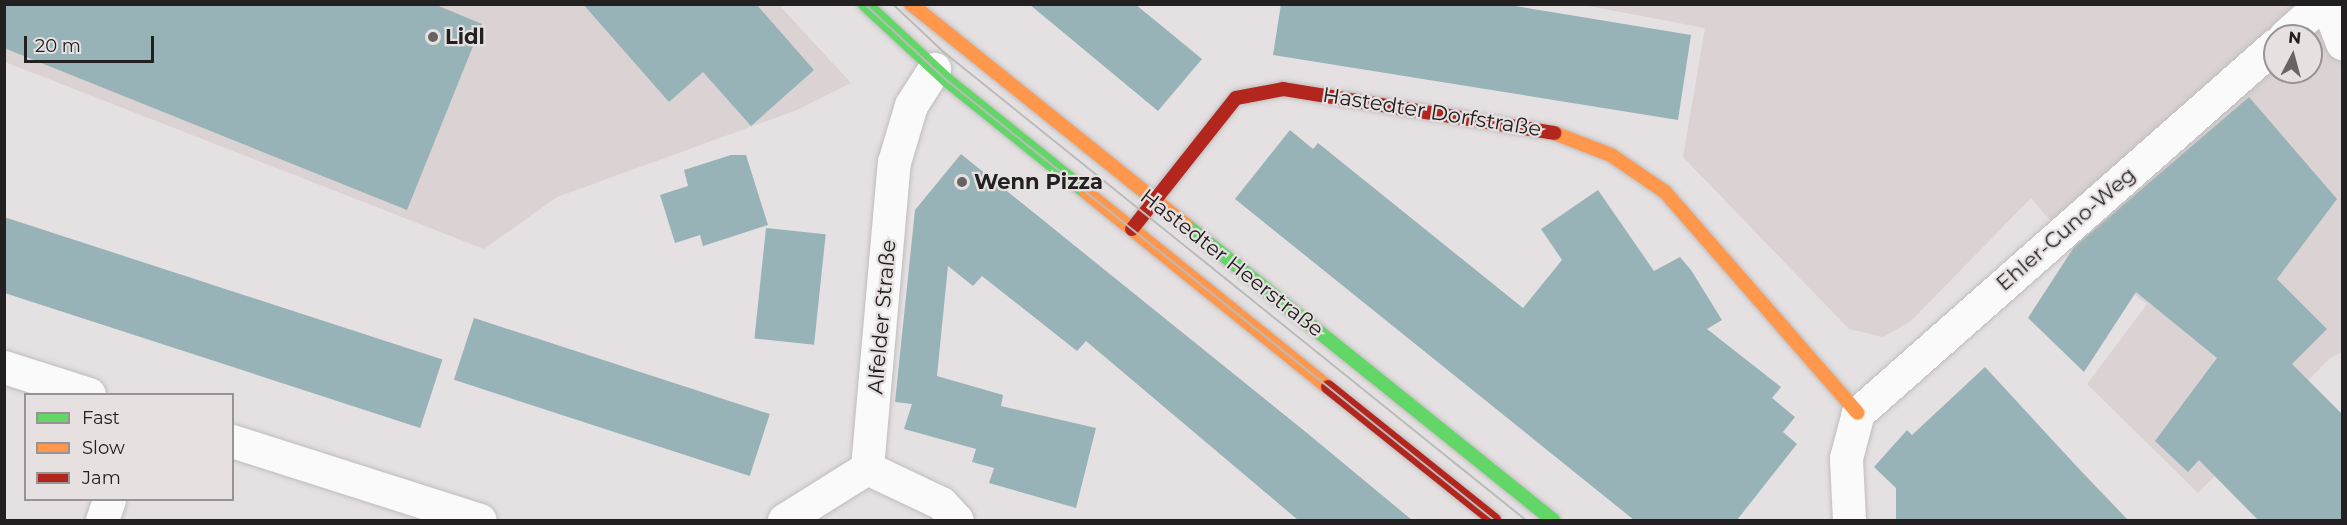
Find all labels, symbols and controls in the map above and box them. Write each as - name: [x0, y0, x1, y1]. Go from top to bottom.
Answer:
- scale bar: [27, 24, 158, 62]
- place label: Lidl: [445, 24, 485, 50]
- north arrow: [2263, 24, 2323, 84]
- text: N: [2287, 27, 2302, 48]
- marker: Lidl: [426, 30, 440, 44]
- text: 20 m: [35, 35, 81, 57]
- street label: Hastedter Dorfstraße: [1321, 82, 1543, 142]
- street label: Ehler-Cuno-Weg: [1991, 162, 2141, 296]
- place label: Wenn Pizza: [974, 169, 1103, 195]
- marker: Wenn Pizza: [955, 175, 969, 189]
- street label: Hastedter Heerstraße: [1135, 184, 1329, 342]
- street label: Alfelder Straße: [863, 239, 901, 395]
- legend: [24, 393, 234, 501]
- text: Fast: [82, 407, 120, 429]
- text: Slow: [82, 437, 125, 459]
- text: Jam: [82, 467, 121, 489]

